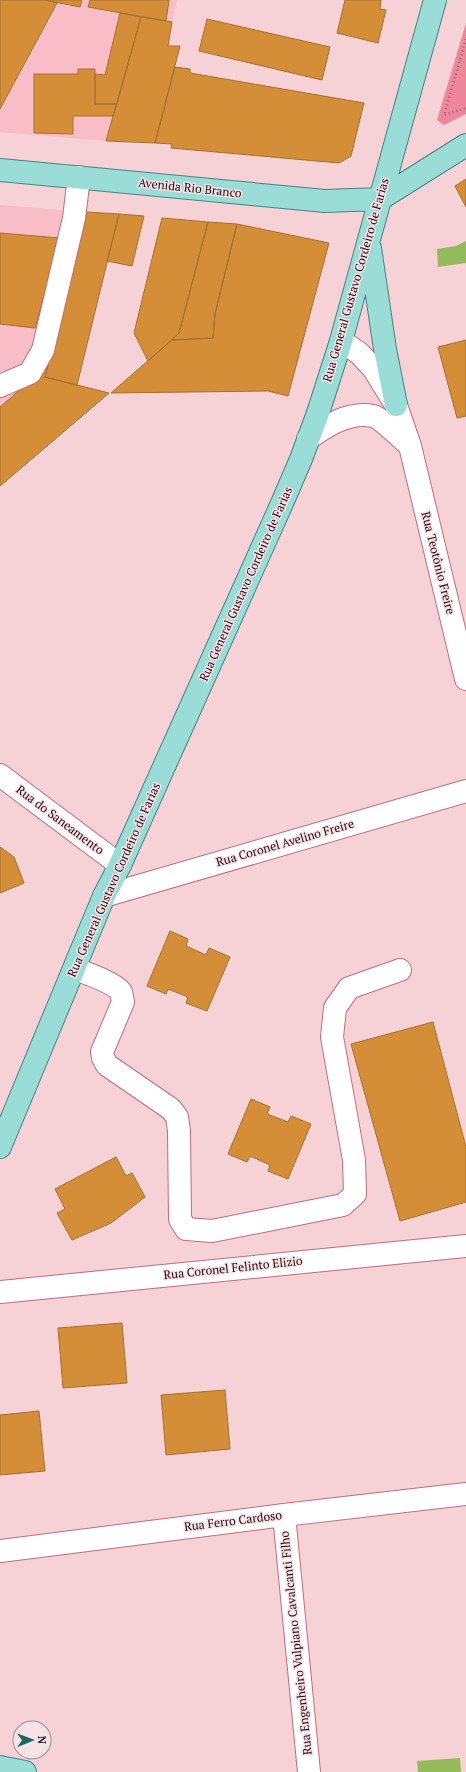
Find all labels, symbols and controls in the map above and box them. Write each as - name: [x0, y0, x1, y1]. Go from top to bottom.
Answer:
- street label: Avenida Rio Branco: [138, 175, 243, 200]
- street label: Rua General Gustavo Cordeiro de Farias: [319, 176, 392, 383]
- street label: Rua General Gustavo Cordeiro de Farias: [196, 484, 295, 683]
- street label: Rua Teotônio Freire: [418, 510, 459, 616]
- street label: Rua General Gustavo Cordeiro de Farias: [64, 780, 163, 979]
- street label: Rua do Saneamento: [13, 782, 107, 858]
- street label: Rua Coronel Avelino Freire: [214, 816, 356, 869]
- street label: Rua Coronel Felinto Elizio: [163, 1253, 304, 1282]
- street label: Rua Ferro Cardoso: [183, 1507, 283, 1534]
- street label: Rua Engenheiro Vulpiano Cavalcanti Filho: [276, 1530, 315, 1756]
- north arrow: [12, 1720, 52, 1760]
- text: N: [35, 1736, 49, 1745]

